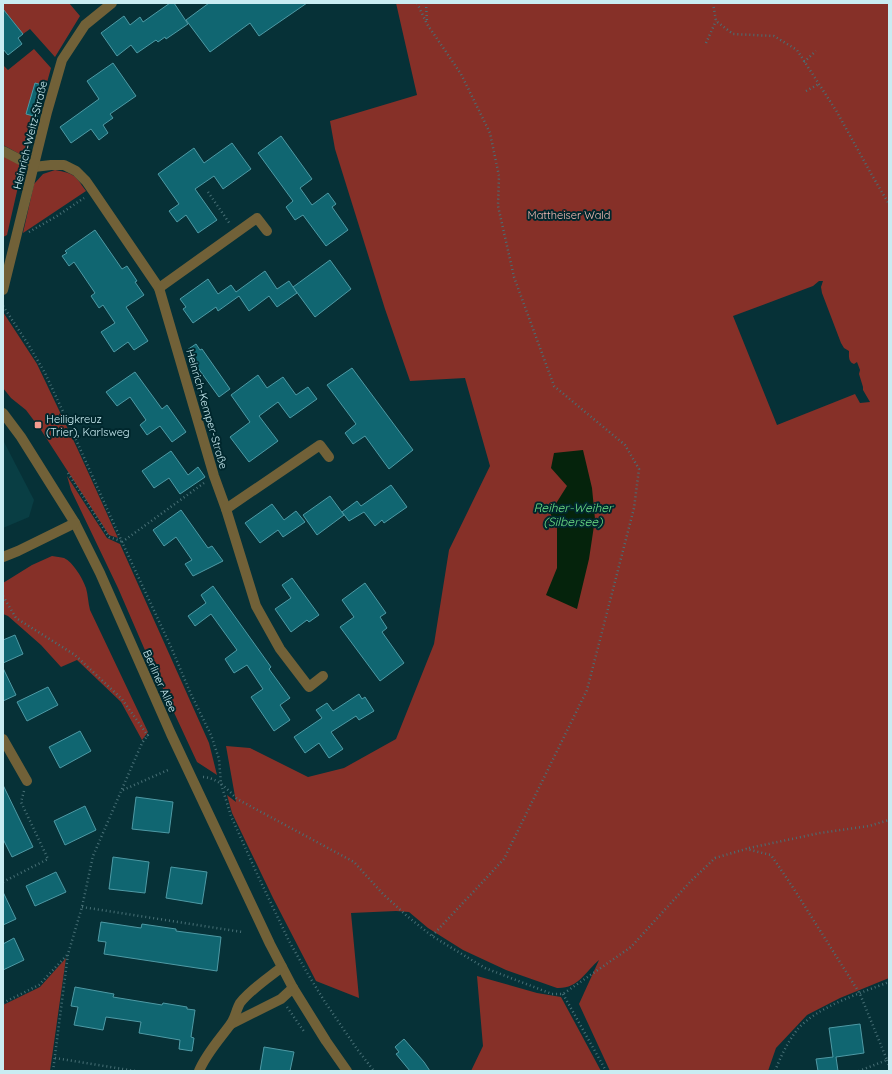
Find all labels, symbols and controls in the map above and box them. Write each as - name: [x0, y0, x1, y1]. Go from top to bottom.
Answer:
- street label: Heinrich-Weitz-Straße: [10, 79, 50, 191]
- park label: Mattheiser Wald: [528, 208, 610, 222]
- street label: Heinrich-Kemper-Straße: [183, 347, 231, 471]
- place label: Heiligkreuz (Trier), Karlsweg: [46, 412, 130, 439]
- marker: Heiligkreuz (Trier), Karlsweg: [33, 420, 43, 430]
- water label: Reiher-Weiher (Silbersee): [533, 500, 614, 529]
- street label: Berliner Allee: [140, 648, 180, 714]

